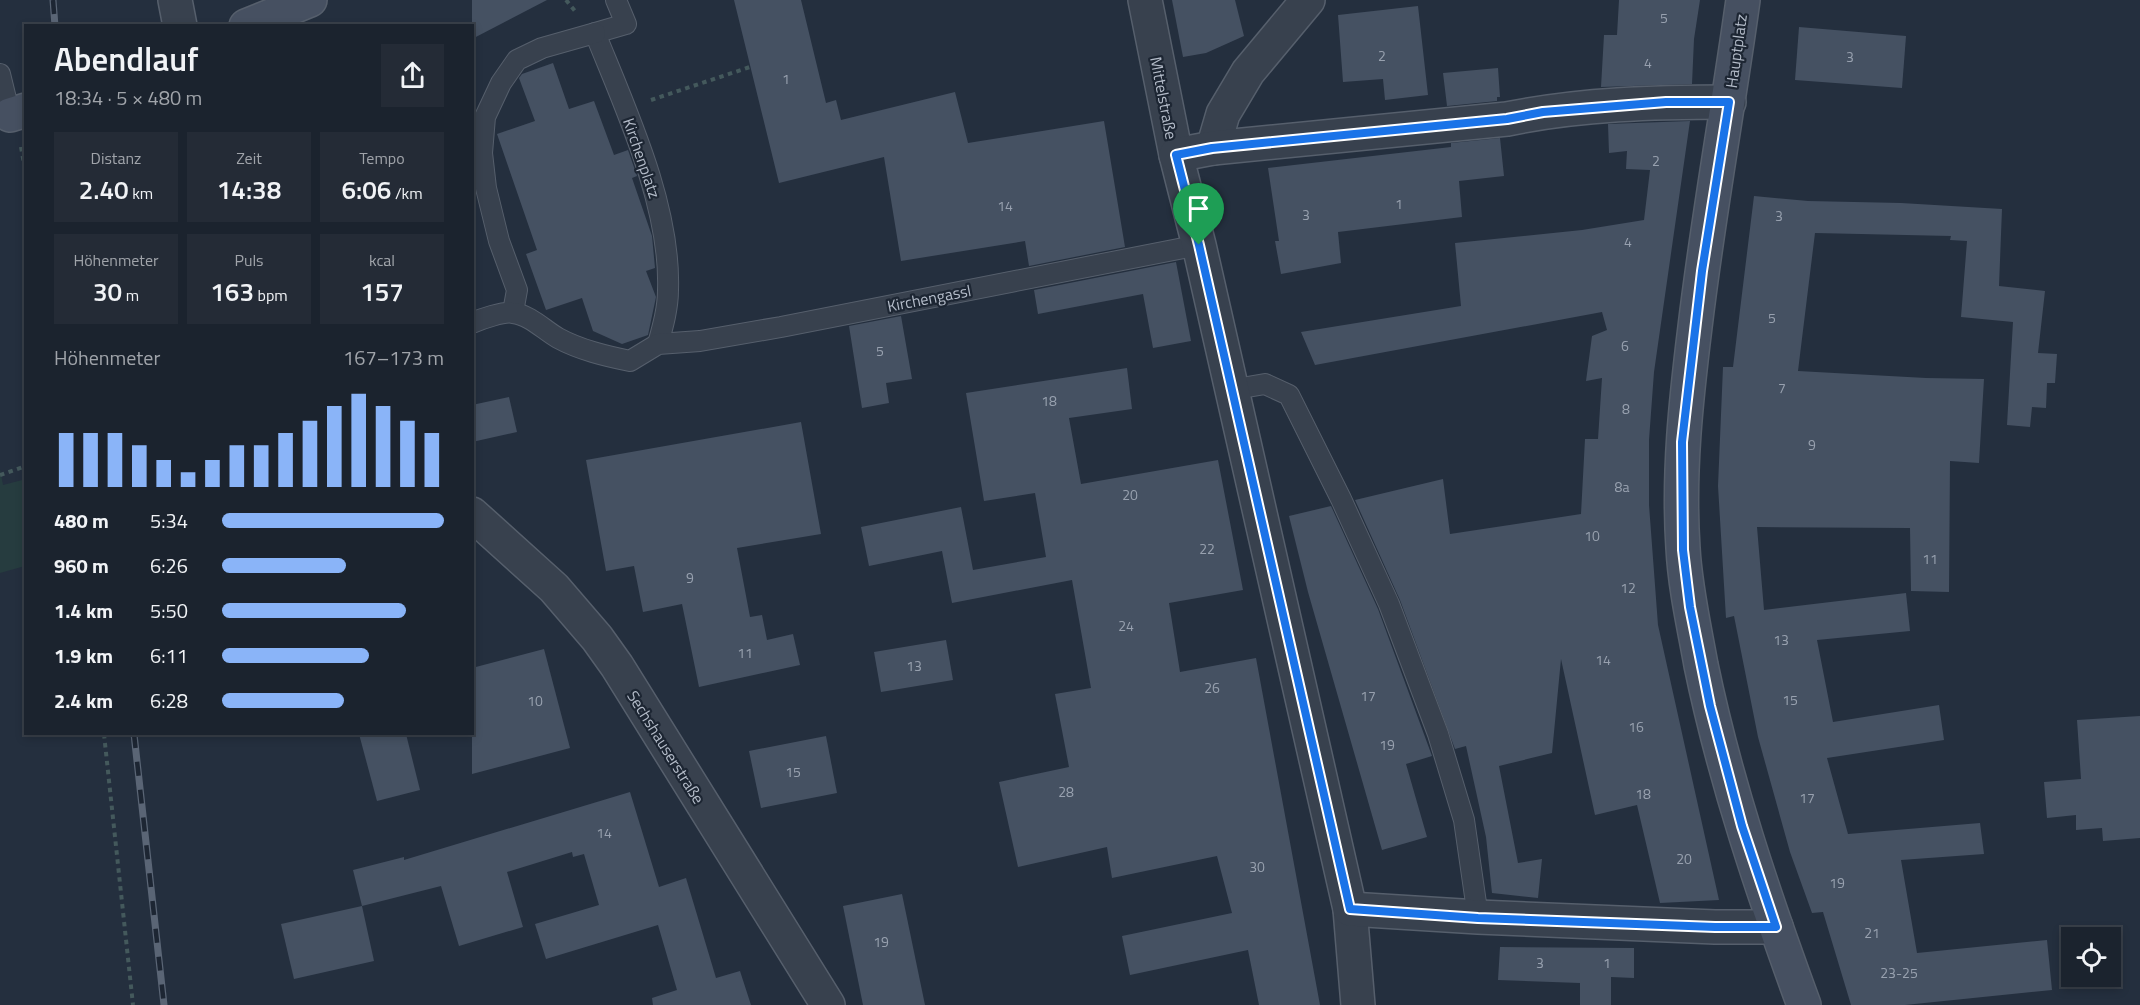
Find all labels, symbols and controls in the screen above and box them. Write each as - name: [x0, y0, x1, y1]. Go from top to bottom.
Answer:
- house number: 5: [1660, 7, 1668, 28]
- street label: Hauptplatz: [1719, 13, 1753, 89]
- text: Abendlauf: [54, 34, 198, 84]
- button: share: [381, 44, 444, 107]
- house number: 2: [1378, 45, 1386, 66]
- house number: 3: [1846, 46, 1854, 67]
- house number: 4: [1644, 52, 1652, 73]
- street label: Mittelstraße: [1144, 55, 1184, 141]
- house number: 1: [782, 68, 790, 89]
- text: 18:34 · 5 × 480 m: [54, 82, 202, 113]
- street label: Kirchenplatz: [617, 115, 667, 201]
- text: Distanz: [91, 146, 141, 170]
- text: Zeit: [236, 146, 262, 170]
- text: Tempo: [359, 146, 405, 170]
- house number: 2: [1652, 150, 1660, 171]
- text: 2.40: [79, 170, 129, 209]
- text: 14:38: [217, 170, 281, 209]
- text: 6:06: [341, 170, 391, 209]
- text: km: [129, 181, 153, 205]
- text: /km: [391, 181, 423, 205]
- pin: [1173, 183, 1224, 245]
- icon: arrive: [1182, 192, 1215, 225]
- house number: 1: [1395, 193, 1403, 214]
- house number: 14: [997, 195, 1013, 216]
- house number: 3: [1302, 204, 1310, 225]
- house number: 3: [1775, 205, 1783, 226]
- house number: 4: [1624, 231, 1632, 252]
- text: Höhenmeter: [73, 248, 159, 272]
- text: Puls: [234, 248, 264, 272]
- text: kcal: [369, 248, 395, 272]
- text: 30: [93, 272, 122, 311]
- text: 163: [210, 272, 254, 311]
- text: 157: [360, 272, 404, 311]
- street label: Kirchengassl: [885, 278, 973, 318]
- text: m: [122, 283, 139, 307]
- text: bpm: [254, 283, 288, 307]
- house number: 5: [1768, 307, 1776, 328]
- house number: 6: [1621, 335, 1629, 356]
- house number: 5: [876, 340, 884, 361]
- text: Höhenmeter: [54, 342, 160, 373]
- text: 167–173 m: [343, 342, 444, 373]
- house number: 7: [1778, 377, 1786, 398]
- house number: 18: [1041, 390, 1057, 411]
- house number: 8: [1622, 398, 1630, 419]
- house number: 9: [1808, 434, 1816, 455]
- house number: 8a: [1615, 476, 1629, 497]
- house number: 20: [1122, 484, 1138, 505]
- text: 480 m: [54, 505, 109, 536]
- text: 5:34: [150, 505, 188, 536]
- house number: 10: [1584, 525, 1600, 546]
- house number: 22: [1199, 538, 1215, 559]
- house number: 11: [1922, 548, 1938, 569]
- text: 960 m: [54, 550, 109, 581]
- text: 6:26: [150, 550, 188, 581]
- house number: 9: [686, 567, 694, 588]
- house number: 12: [1620, 577, 1636, 598]
- text: 1.4 km: [54, 595, 113, 626]
- text: 5:50: [150, 595, 188, 626]
- house number: 24: [1118, 615, 1134, 636]
- house number: 13: [1773, 629, 1789, 650]
- text: 1.9 km: [54, 640, 113, 671]
- text: 6:11: [150, 640, 188, 671]
- house number: 11: [737, 642, 753, 663]
- house number: 14: [1595, 649, 1611, 670]
- house number: 13: [906, 655, 922, 676]
- house number: 26: [1204, 677, 1220, 698]
- text: 2.4 km: [54, 685, 113, 716]
- text: 6:28: [150, 685, 188, 716]
- house number: 17: [1360, 685, 1376, 706]
- street label: Sechshauserstraße: [621, 686, 711, 808]
- house number: 15: [1782, 689, 1798, 710]
- house number: 10: [527, 690, 543, 711]
- house number: 16: [1628, 716, 1644, 737]
- house number: 19: [1379, 734, 1395, 755]
- house number: 15: [785, 761, 801, 782]
- house number: 28: [1058, 781, 1074, 802]
- house number: 18: [1635, 783, 1651, 804]
- house number: 17: [1799, 787, 1815, 808]
- house number: 14: [596, 822, 612, 843]
- house number: 20: [1676, 848, 1692, 869]
- house number: 30: [1249, 856, 1265, 877]
- house number: 19: [1829, 872, 1845, 893]
- house number: 21: [1864, 922, 1880, 943]
- map controls: [2061, 927, 2121, 987]
- button: locate: [2061, 927, 2121, 987]
- house number: 19: [873, 931, 889, 952]
- house number: 3: [1536, 952, 1544, 973]
- house number: 1: [1603, 952, 1611, 973]
- house number: 23-25: [1880, 962, 1918, 983]

